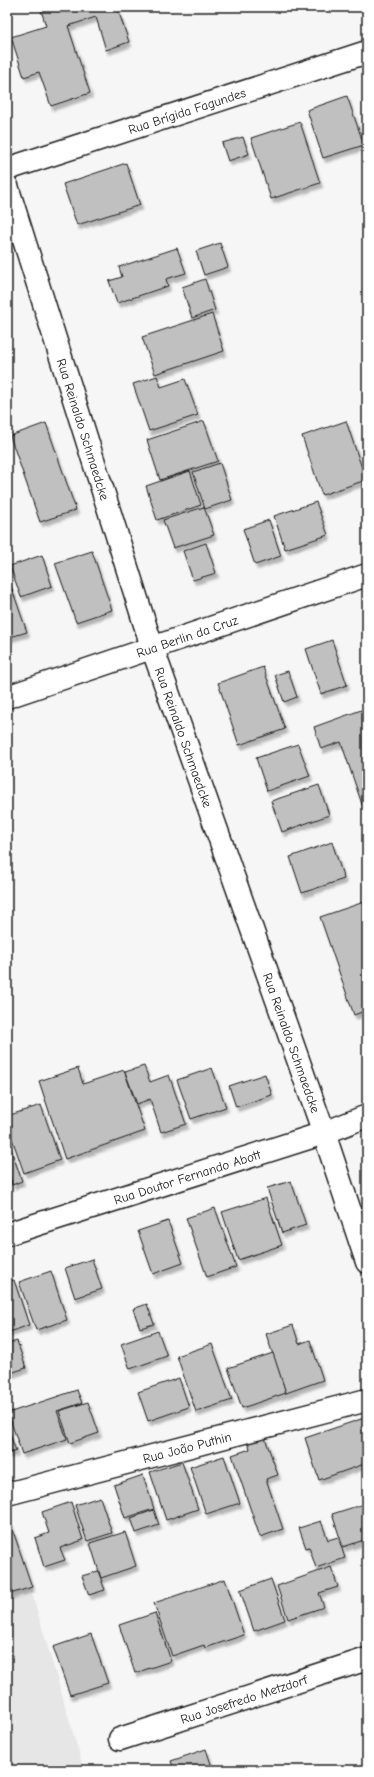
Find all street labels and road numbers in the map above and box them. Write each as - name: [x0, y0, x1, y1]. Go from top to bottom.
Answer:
- street label: Rua Brígida Fagundes: [126, 85, 247, 137]
- street label: Rua Reinaldo Schmaedcke: [54, 357, 113, 502]
- street label: Rua Berlin da Cruz: [134, 612, 240, 660]
- street label: Rua Reinaldo Schmaedcke: [152, 665, 216, 810]
- street label: Rua Reinaldo Schmaedcke: [260, 971, 324, 1115]
- street label: Rua Doutor Fernando Abott: [112, 1146, 264, 1207]
- street label: Rua João Puthin: [141, 1428, 233, 1466]
- street label: Rua Josefredo Metzdorf: [178, 1671, 310, 1726]

